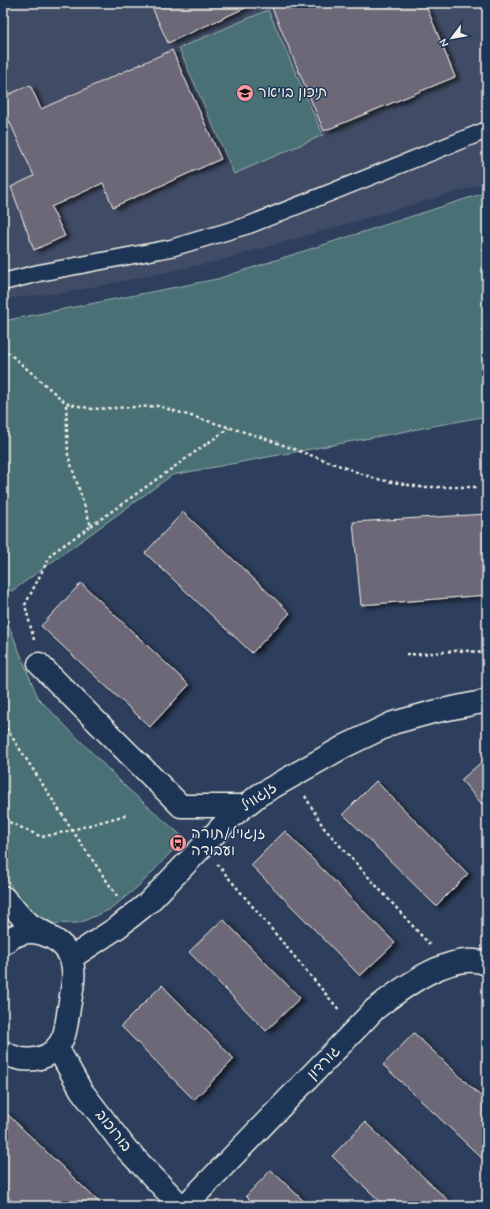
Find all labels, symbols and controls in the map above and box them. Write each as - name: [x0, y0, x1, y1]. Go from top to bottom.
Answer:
- north arrow: [432, 18, 472, 58]
- text: N: [436, 36, 452, 50]
- school or university icon: תיכון בויאר: [235, 83, 255, 103]
- place label: תיכון בויאר: [258, 83, 327, 103]
- street label: זנגוויל: [237, 778, 281, 816]
- place label: זנגויל/תורה ועבודה: [191, 824, 266, 861]
- bus stop icon: זנגויל/תורה ועבודה: [168, 833, 188, 853]
- street label: גורדון: [303, 1042, 345, 1084]
- street label: בורוכוב: [90, 1106, 136, 1156]

